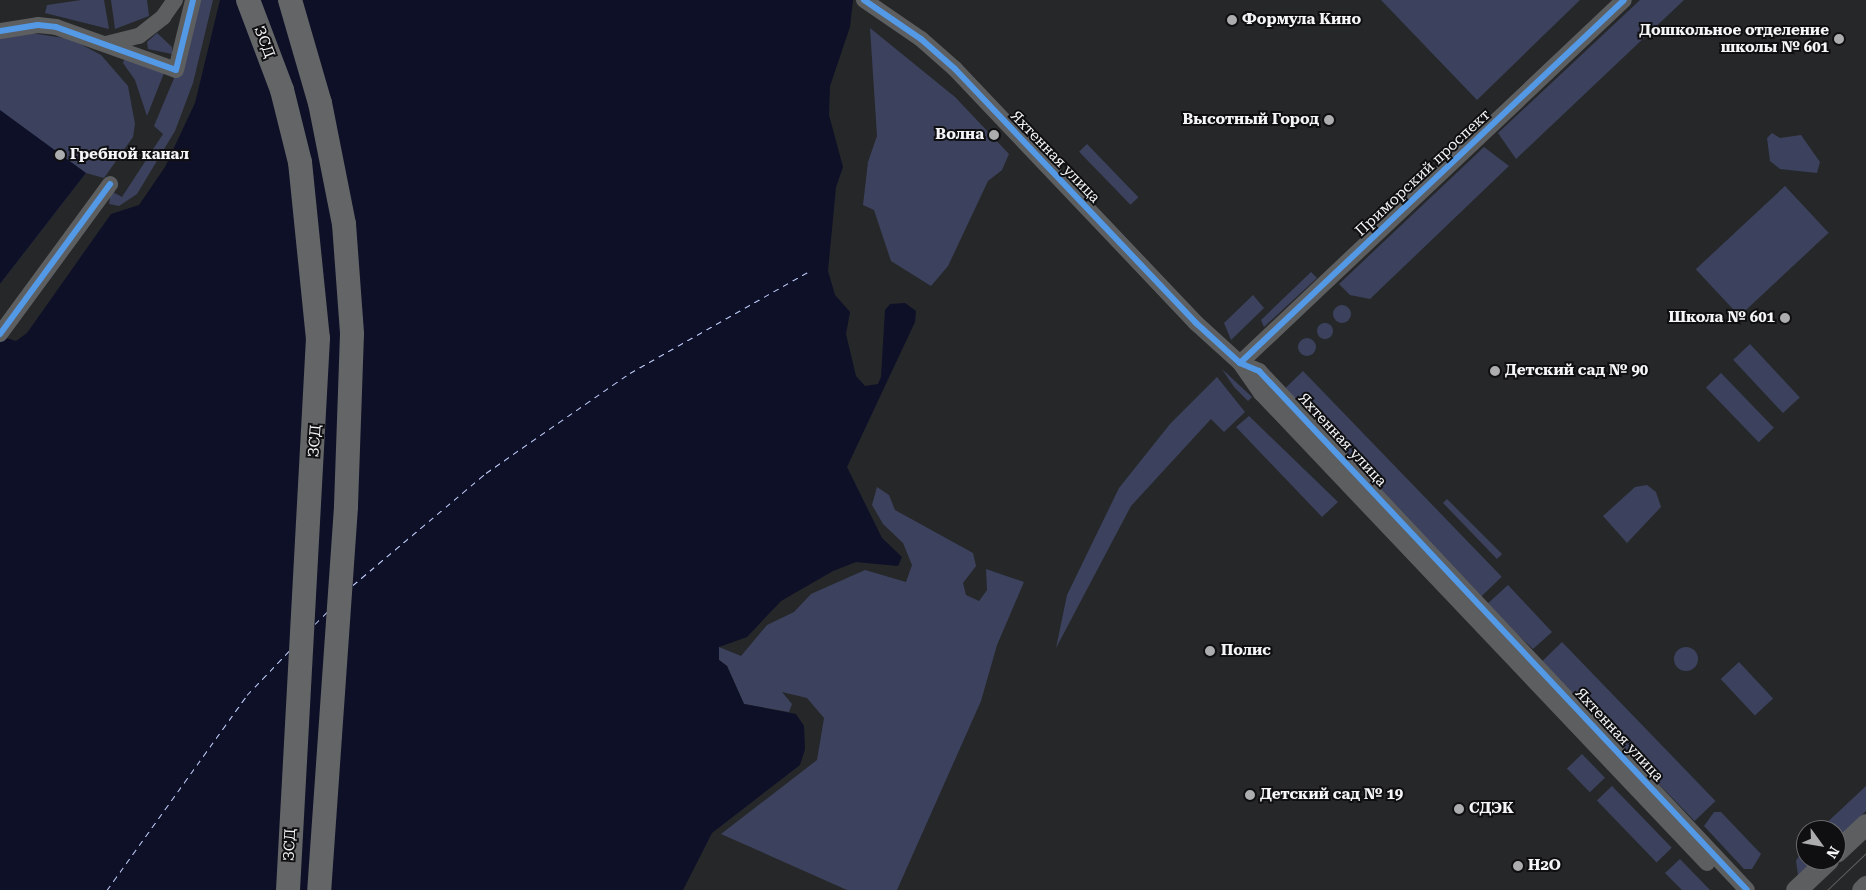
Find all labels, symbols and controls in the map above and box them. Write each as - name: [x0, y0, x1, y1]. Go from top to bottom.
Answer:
- place label: Формула Кино: [1242, 11, 1361, 29]
- marker: Формула Кино: [1226, 14, 1238, 26]
- place label: Дошкольное отделение школы № 601: [1639, 21, 1829, 56]
- street label: ЗСД: [250, 23, 278, 61]
- marker: Дошкольное отделение школы № 601: [1833, 33, 1845, 45]
- street label: Приморский проспект: [1352, 106, 1494, 240]
- street label: Яхтенная улица: [1006, 107, 1104, 207]
- place label: Высотный Город: [1183, 111, 1319, 129]
- marker: Высотный Город: [1323, 114, 1335, 126]
- place label: Волна: [935, 126, 984, 144]
- marker: Волна: [988, 129, 1000, 141]
- place label: Гребной канал: [70, 146, 189, 164]
- marker: Гребной канал: [54, 149, 66, 161]
- place label: Школа № 601: [1668, 309, 1775, 327]
- marker: Школа № 601: [1779, 312, 1791, 324]
- place label: Детский сад № 90: [1505, 362, 1648, 380]
- marker: Детский сад № 90: [1489, 365, 1501, 377]
- street label: Яхтенная улица: [1294, 389, 1390, 491]
- street label: ЗСД: [305, 424, 325, 458]
- place label: Полис: [1221, 642, 1271, 660]
- marker: Полис: [1203, 644, 1217, 658]
- street label: Яхтенная улица: [1571, 684, 1667, 786]
- place label: Детский сад № 19: [1260, 786, 1403, 804]
- marker: Детский сад № 19: [1244, 789, 1256, 801]
- place label: СДЭК: [1469, 800, 1514, 818]
- marker: СДЭК: [1453, 803, 1465, 815]
- north arrow: [1796, 820, 1846, 870]
- street label: ЗСД: [280, 828, 300, 862]
- text: N: [1823, 844, 1843, 861]
- place label: H2O: [1528, 857, 1561, 875]
- marker: H2O: [1512, 860, 1524, 872]

